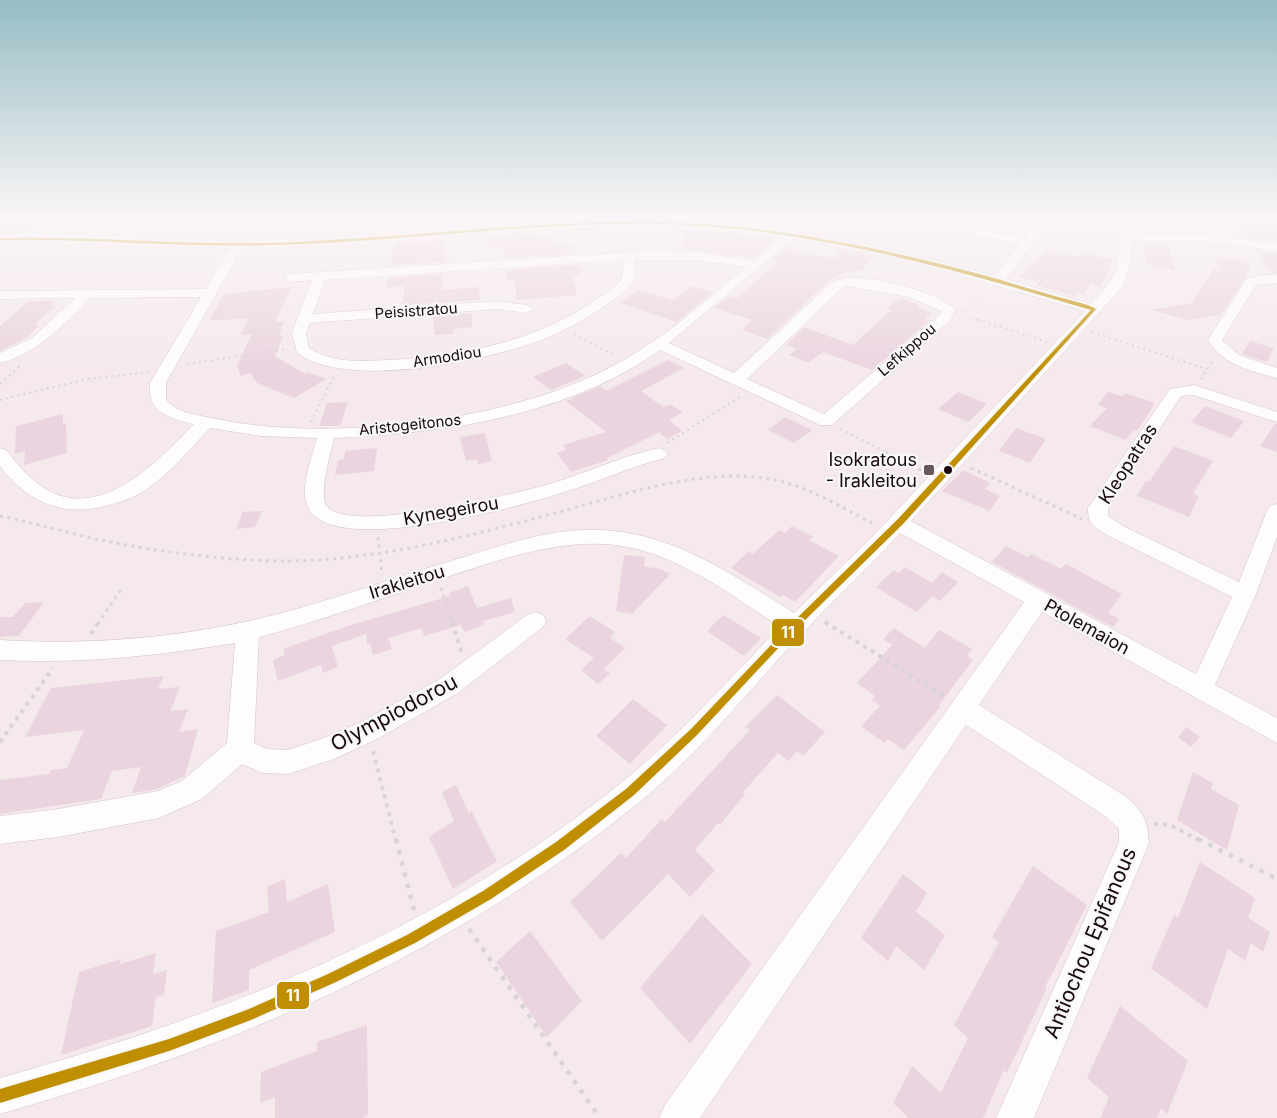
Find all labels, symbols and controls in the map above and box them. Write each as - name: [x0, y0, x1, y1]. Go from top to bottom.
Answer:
- street label: Peisistratou: [374, 298, 458, 323]
- street label: Lefkippou: [874, 319, 940, 380]
- street label: Armodiou: [411, 342, 483, 371]
- street label: Aristogeitonos: [358, 410, 462, 439]
- street label: Kleopatras: [1094, 420, 1161, 508]
- place label: Isokratous - Irakleitou: [826, 449, 917, 491]
- marker: Isokratous - Irakleitou: [922, 463, 936, 477]
- unlabelled marker: [942, 464, 954, 476]
- street label: Kynegeirou: [402, 492, 500, 529]
- street label: Irakleitou: [367, 560, 447, 603]
- street label: Ptolemaion: [1041, 594, 1134, 659]
- line badge: 11: [771, 618, 805, 647]
- text: 11: [781, 622, 795, 642]
- street label: Olympiodorou: [326, 669, 461, 756]
- street label: Antiochou Epifanous: [1038, 844, 1141, 1042]
- line badge: 11: [276, 981, 310, 1010]
- text: 11: [286, 985, 300, 1005]

